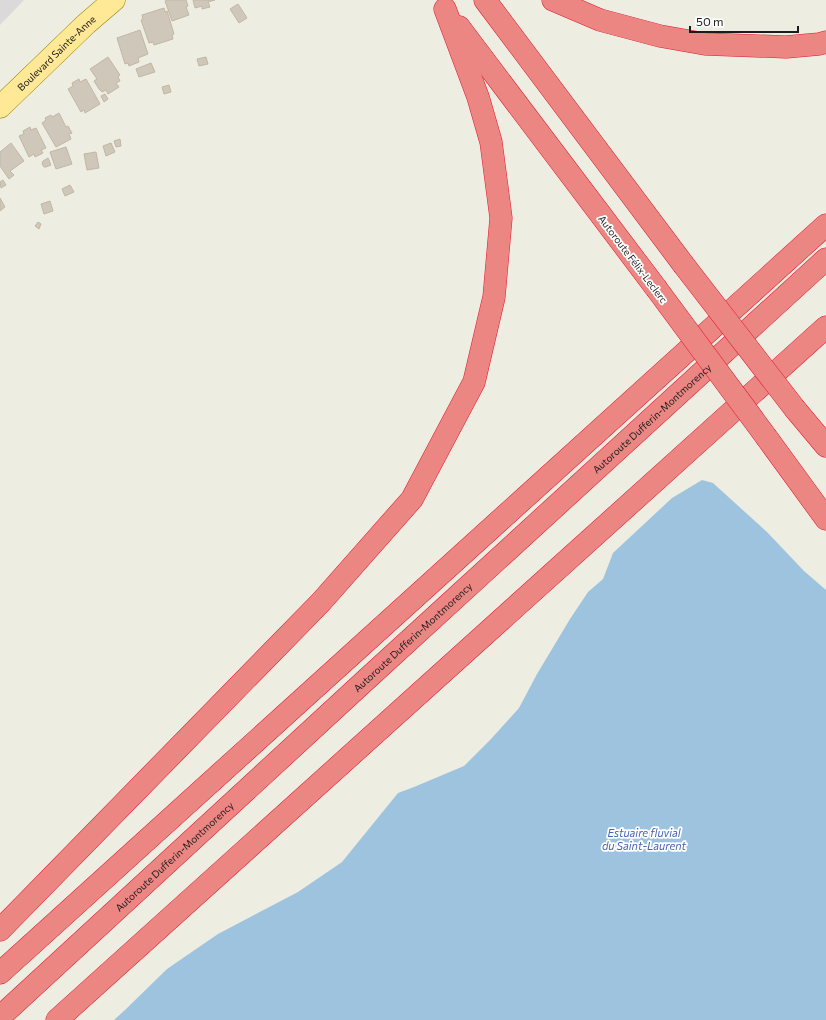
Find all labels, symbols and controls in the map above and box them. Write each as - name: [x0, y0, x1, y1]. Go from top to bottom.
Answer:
- scale bar: [690, 8, 798, 34]
- street label: Boulevard Sainte-Anne: [15, 13, 98, 93]
- text: 50 m: [696, 14, 724, 28]
- street label: Autoroute Félix-Leclerc: [596, 213, 670, 305]
- street label: Autoroute Dufferin-Montmorency: [590, 361, 714, 476]
- street label: Autoroute Dufferin-Montmorency: [351, 580, 474, 694]
- street label: Autoroute Dufferin-Montmorency: [113, 799, 236, 914]
- water label: Estuaire fluvial du Saint-Laurent: [602, 826, 687, 852]

